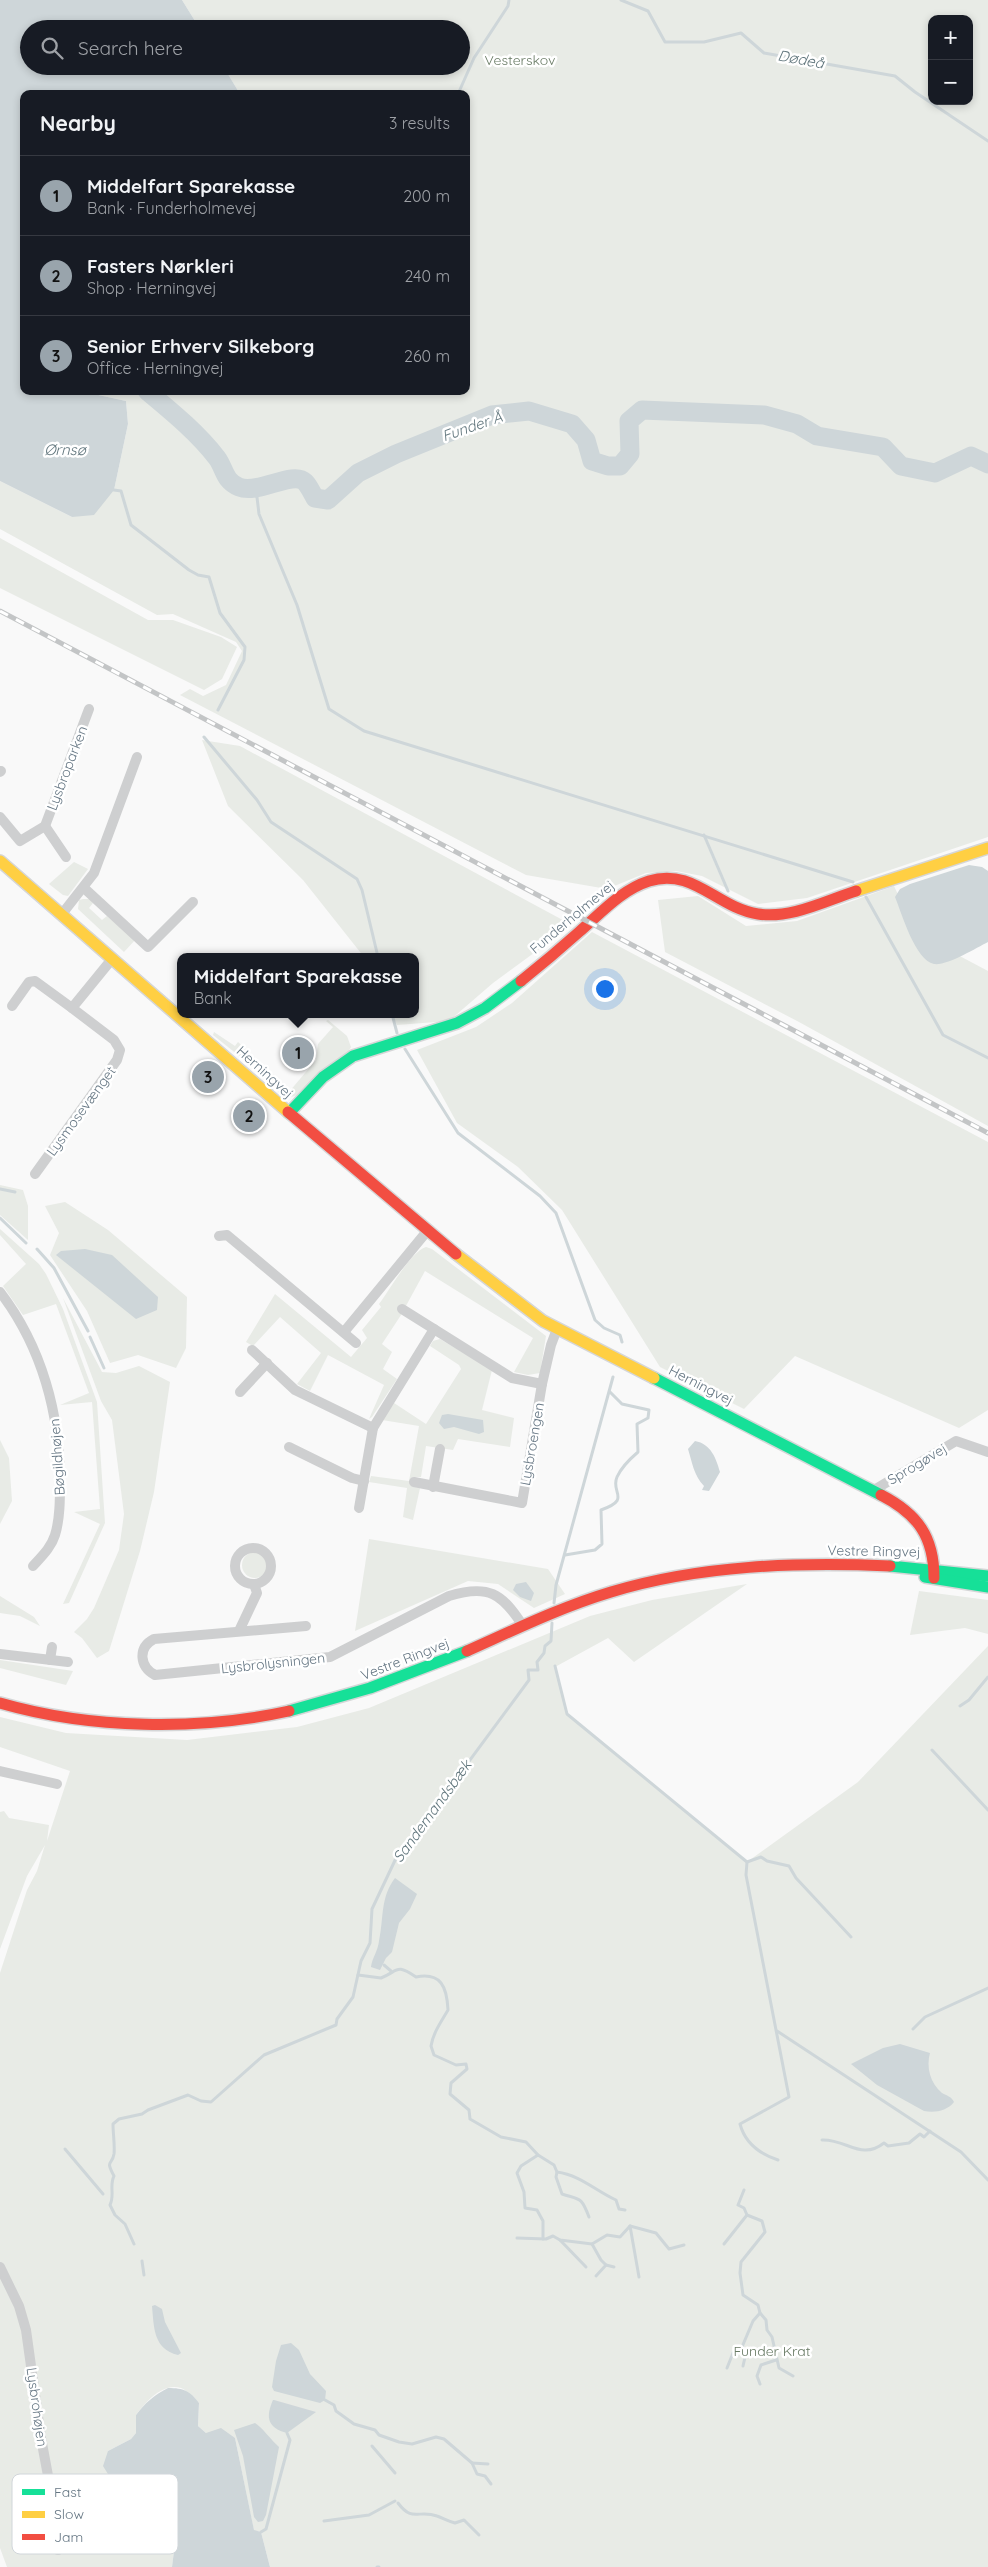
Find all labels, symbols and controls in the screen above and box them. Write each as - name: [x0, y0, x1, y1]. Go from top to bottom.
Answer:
- map controls: [928, 15, 973, 105]
- button: +: [928, 15, 973, 60]
- search box: [20, 20, 470, 75]
- icon: search: [38, 34, 66, 62]
- text: Search here: [78, 36, 183, 60]
- water label: Dødeå: [776, 46, 826, 73]
- park label: Vesterskov: [485, 51, 555, 69]
- button: −: [928, 60, 973, 105]
- text: Nearby: [40, 110, 116, 136]
- text: 3 results: [389, 113, 450, 133]
- text: Middelfart Sparekasse: [87, 174, 295, 198]
- text: 1: [53, 186, 59, 206]
- text: 200 m: [403, 186, 450, 206]
- text: Bank · Funderholmevej: [87, 198, 257, 218]
- text: Fasters Nørkleri: [87, 254, 234, 278]
- text: 2: [51, 266, 61, 286]
- text: 240 m: [404, 266, 450, 286]
- text: Shop · Herningvej: [87, 278, 217, 298]
- text: Senior Erhverv Silkeborg: [87, 334, 314, 358]
- text: 3: [52, 346, 60, 366]
- text: 260 m: [404, 346, 450, 366]
- text: Office · Herningvej: [87, 358, 224, 378]
- water label: Funder Å: [439, 407, 505, 445]
- water label: Ørnsø: [44, 440, 88, 459]
- street label: Lysbroparken: [43, 723, 91, 813]
- street label: Funderholmevej: [526, 876, 618, 958]
- popup: [177, 953, 419, 1018]
- text: Middelfart Sparekasse: [194, 964, 402, 988]
- your location: [592, 976, 618, 1002]
- text: Bank: [194, 988, 232, 1008]
- pin: 1: [282, 1034, 314, 1072]
- street label: Herningvej: [233, 1042, 297, 1102]
- pin: 3: [192, 1058, 224, 1096]
- street label: Lysmosevænget: [42, 1062, 120, 1159]
- pin: 2: [233, 1097, 265, 1135]
- street label: Herningvej: [666, 1361, 736, 1409]
- street label: Lysbroengen: [516, 1401, 548, 1487]
- street label: Bøgildhøjen: [45, 1418, 69, 1496]
- street label: Sprogøvej: [884, 1439, 950, 1489]
- street label: Vestre Ringvej: [827, 1541, 921, 1561]
- street label: Vestre Ringvej: [358, 1634, 452, 1684]
- street label: Lysbrolysningen: [220, 1649, 326, 1677]
- water label: Sandemandsbæk: [388, 1754, 477, 1866]
- park label: Funder Krat: [733, 2342, 811, 2360]
- street label: Lysbrohøjen: [23, 2366, 51, 2448]
- legend: [12, 2474, 178, 2554]
- text: Fast: [54, 2483, 82, 2501]
- text: Slow: [54, 2505, 84, 2523]
- text: Jam: [54, 2528, 83, 2546]

